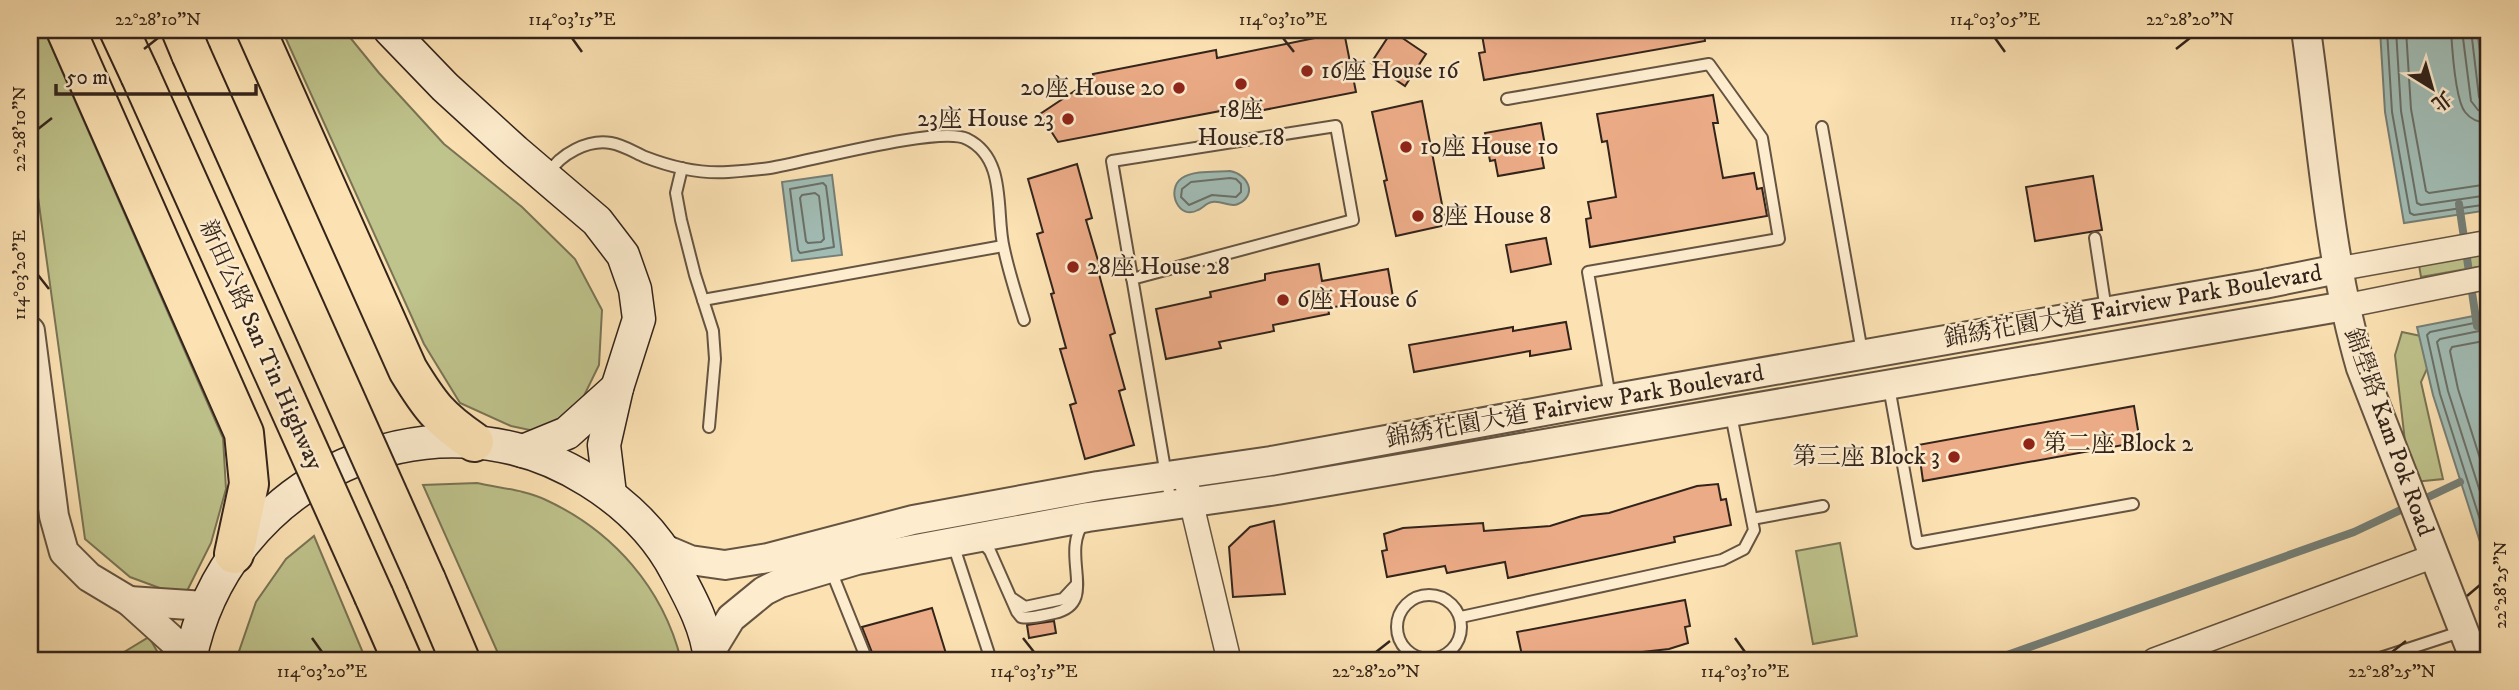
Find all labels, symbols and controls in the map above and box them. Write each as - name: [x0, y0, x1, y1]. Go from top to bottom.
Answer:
- text: 22°28'10"N: [115, 9, 201, 31]
- text: 114°03'15"E: [528, 9, 616, 31]
- text: 114°03'10"E: [1239, 9, 1327, 31]
- text: 114°03'05"E: [1950, 9, 2041, 31]
- text: 22°28'20"N: [2146, 9, 2234, 31]
- scale bar: [56, 52, 256, 96]
- north arrow: [2396, 52, 2466, 122]
- place label: 16座 House 16: [1321, 56, 1460, 86]
- marker: 16座 House 16: [1299, 63, 1315, 79]
- text: 50 m: [66, 65, 108, 91]
- place label: 20座 House 20: [1020, 73, 1165, 103]
- marker: 18座 House 18: [1233, 76, 1249, 92]
- marker: 20座 House 20: [1171, 80, 1187, 96]
- text: 北: [2427, 85, 2456, 115]
- text: 22°28'10"N: [9, 86, 31, 172]
- place label: 18座 House 18: [1198, 95, 1284, 153]
- place label: 23座 House 23: [917, 104, 1054, 134]
- marker: 23座 House 23: [1060, 111, 1076, 127]
- place label: 10座 House 10: [1420, 132, 1559, 162]
- marker: 10座 House 10: [1398, 139, 1414, 155]
- place label: 8座 House 8: [1432, 201, 1551, 231]
- marker: 8座 House 8: [1410, 208, 1426, 224]
- street label: 新田公路 San Tin Highway: [192, 215, 330, 475]
- text: 114°03'20"E: [9, 229, 31, 320]
- place label: 28座 House 28: [1087, 252, 1230, 282]
- street label: 錦綉花園大道 Fairview Park Boulevard: [1942, 258, 2324, 354]
- marker: 28座 House 28: [1065, 259, 1081, 275]
- place label: 6座 House 6: [1297, 285, 1419, 315]
- marker: 6座 House 6: [1275, 292, 1291, 308]
- street label: 錦壆路 Kam Pok Road: [2337, 324, 2441, 540]
- street label: 錦綉花園大道 Fairview Park Boulevard: [1384, 358, 1766, 454]
- place label: 第二座 Block 2: [2043, 429, 2193, 459]
- marker: 第二座 Block 2: [2021, 436, 2037, 452]
- place label: 第三座 Block 3: [1793, 442, 1940, 472]
- marker: 第三座 Block 3: [1946, 449, 1962, 465]
- text: 22°28'25"N: [2490, 541, 2512, 629]
- text: 114°03'20"E: [277, 661, 368, 683]
- text: 114°03'15"E: [990, 661, 1078, 683]
- text: 22°28'20"N: [1332, 661, 1420, 683]
- text: 114°03'10"E: [1701, 661, 1789, 683]
- text: 22°28'25"N: [2348, 661, 2436, 683]

